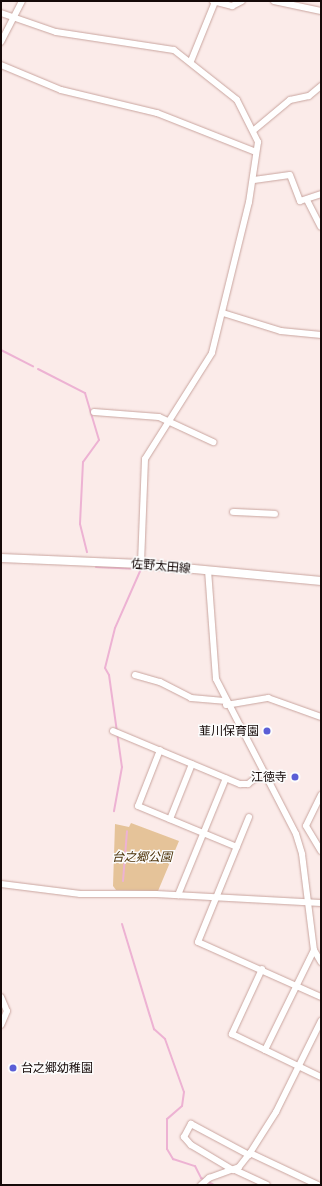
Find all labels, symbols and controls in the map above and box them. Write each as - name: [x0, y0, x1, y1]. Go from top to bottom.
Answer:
- street label: 佐野太田線: [130, 556, 192, 576]
- place label: 韮川保育園: [199, 724, 259, 738]
- marker: 韮川保育園: [262, 726, 272, 736]
- place label: 江徳寺: [251, 770, 287, 784]
- marker: 江徳寺: [290, 772, 300, 782]
- park label: 台之郷公園: [112, 850, 172, 864]
- place label: 台之郷幼稚園: [21, 1061, 93, 1075]
- marker: 台之郷幼稚園: [8, 1063, 18, 1073]

